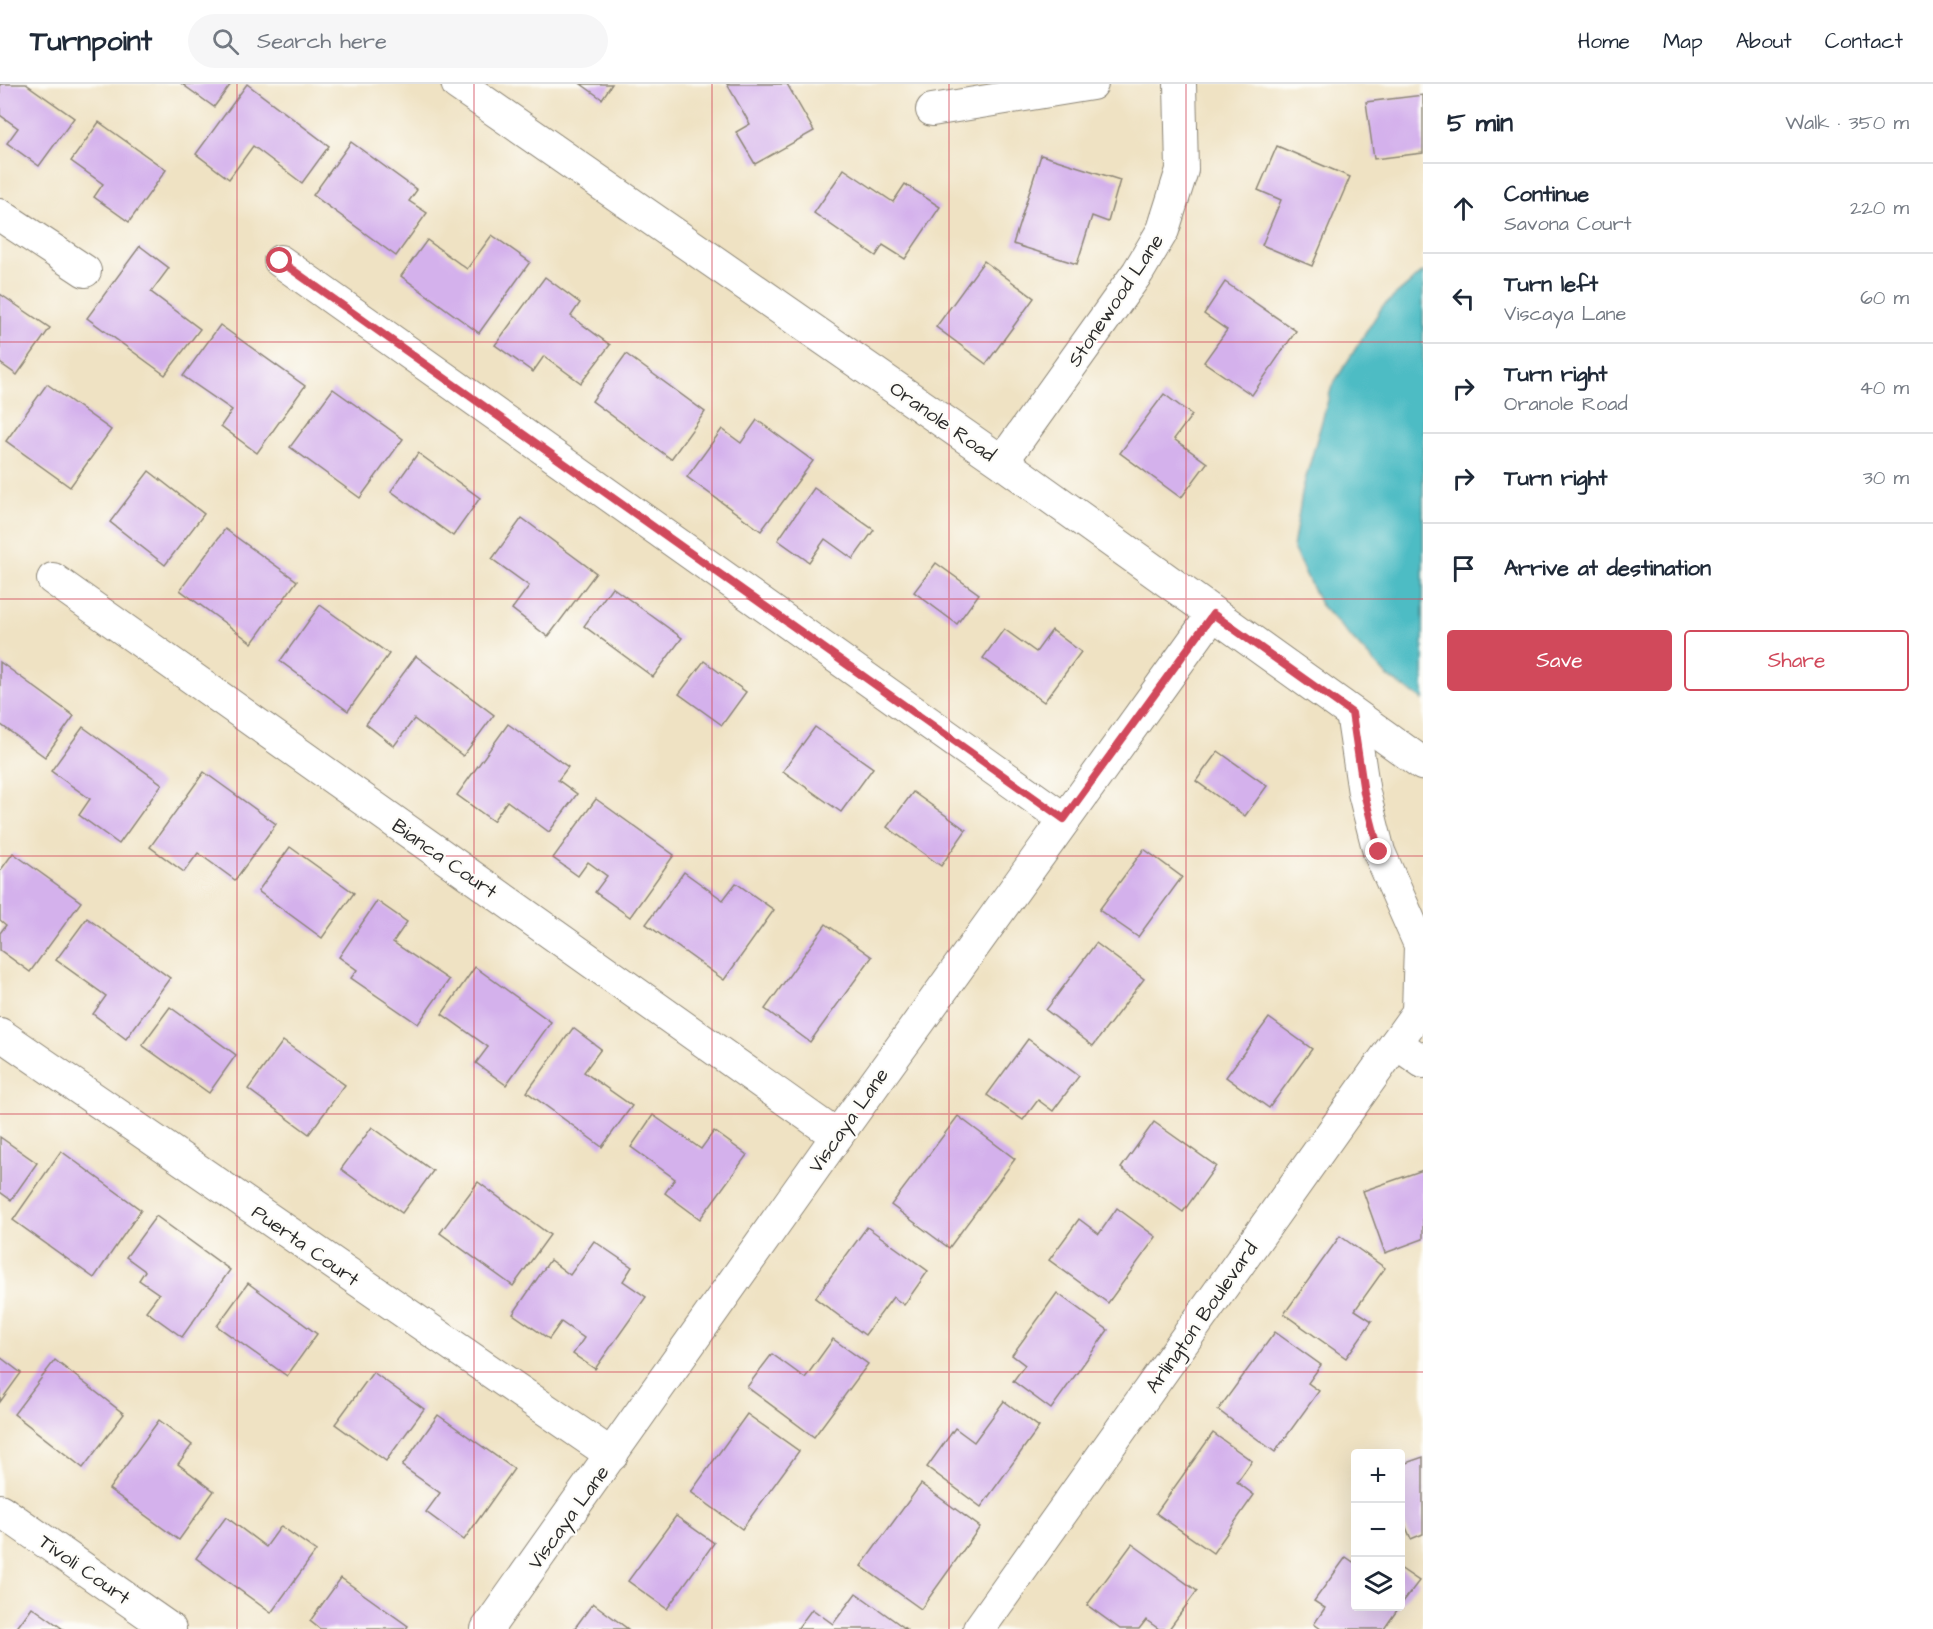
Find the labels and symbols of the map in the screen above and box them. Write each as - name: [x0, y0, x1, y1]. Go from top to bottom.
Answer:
- street label: Stonewood Lane: [1061, 228, 1171, 373]
- route start: [266, 247, 292, 273]
- street label: Oranole Road: [884, 375, 1001, 469]
- street label: Bianca Court: [386, 812, 503, 906]
- route end: [1365, 838, 1391, 864]
- street label: Viscaya Lane: [802, 1062, 896, 1179]
- street label: Puerta Court: [246, 1198, 365, 1293]
- street label: Arlington Boulevard: [1139, 1236, 1265, 1400]
- street label: Viscaya Lane: [521, 1460, 617, 1576]
- street label: Tivoli Court: [33, 1528, 136, 1612]

